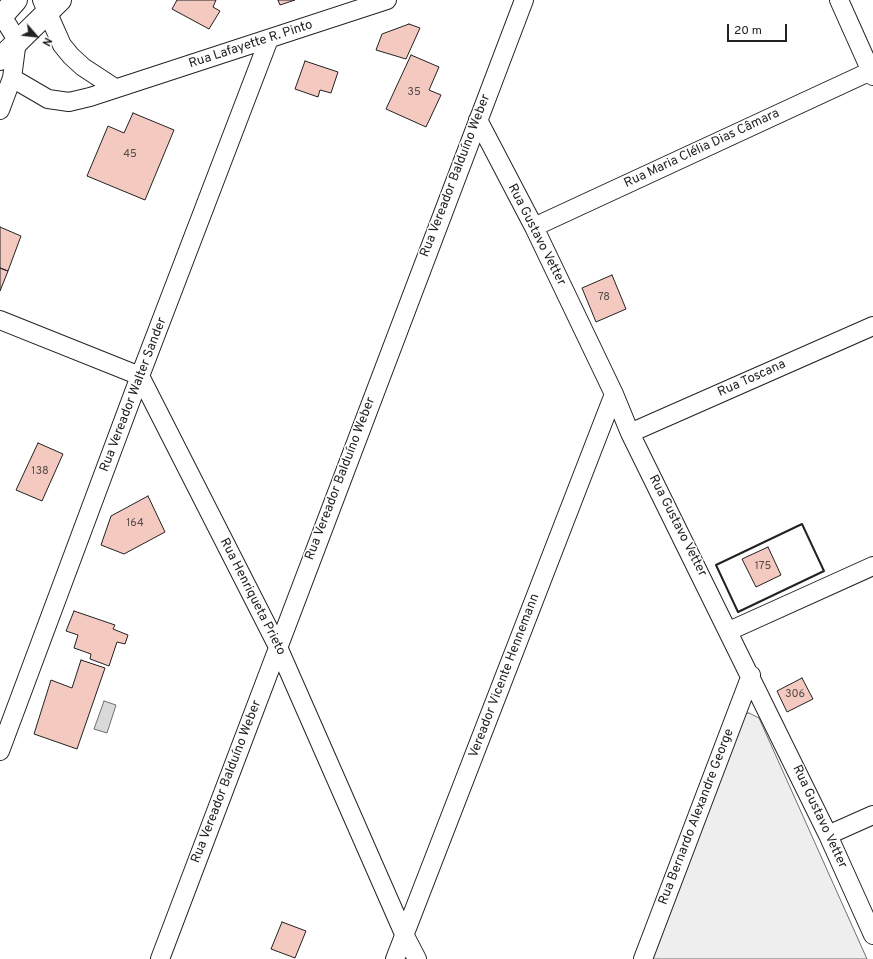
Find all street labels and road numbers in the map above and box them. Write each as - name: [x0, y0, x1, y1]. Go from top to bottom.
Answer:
- street label: Rua Lafayette R. Pinto: [187, 18, 315, 72]
- street label: Rua Vereador Balduíno Weber: [418, 92, 494, 260]
- street label: Rua Maria Clélia Dias Câmara: [622, 106, 782, 192]
- street label: Rua Gustavo Vetter: [504, 181, 568, 289]
- street label: Rua Vereador Walter Sander: [97, 316, 171, 474]
- street label: Rua Toscana: [716, 357, 788, 401]
- street label: Rua Vereador Balduíno Weber: [303, 395, 379, 563]
- street label: Rua Gustavo Vetter: [645, 472, 709, 580]
- street label: Rua Henriqueta Prieto: [216, 536, 288, 658]
- street label: Vereador Vicente Hennemann: [466, 592, 544, 760]
- street label: Rua Vereador Balduíno Weber: [189, 698, 265, 866]
- street label: Rua Bernardo Alexandre George: [656, 727, 738, 907]
- street label: Rua Gustavo Vetter: [788, 763, 850, 871]

